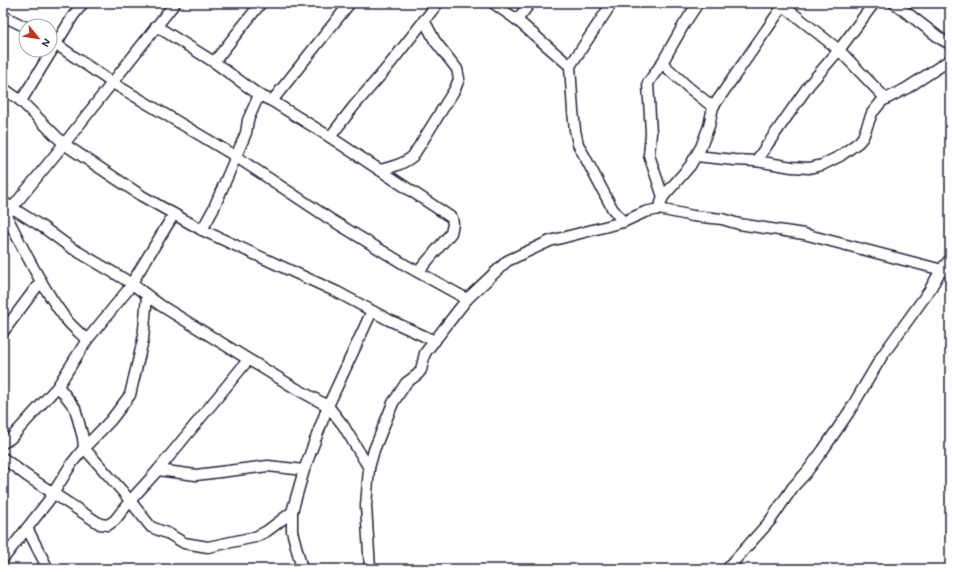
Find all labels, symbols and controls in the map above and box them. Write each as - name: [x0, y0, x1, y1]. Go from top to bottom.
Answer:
- north arrow: [18, 18, 58, 58]
- text: N: [38, 36, 54, 49]

